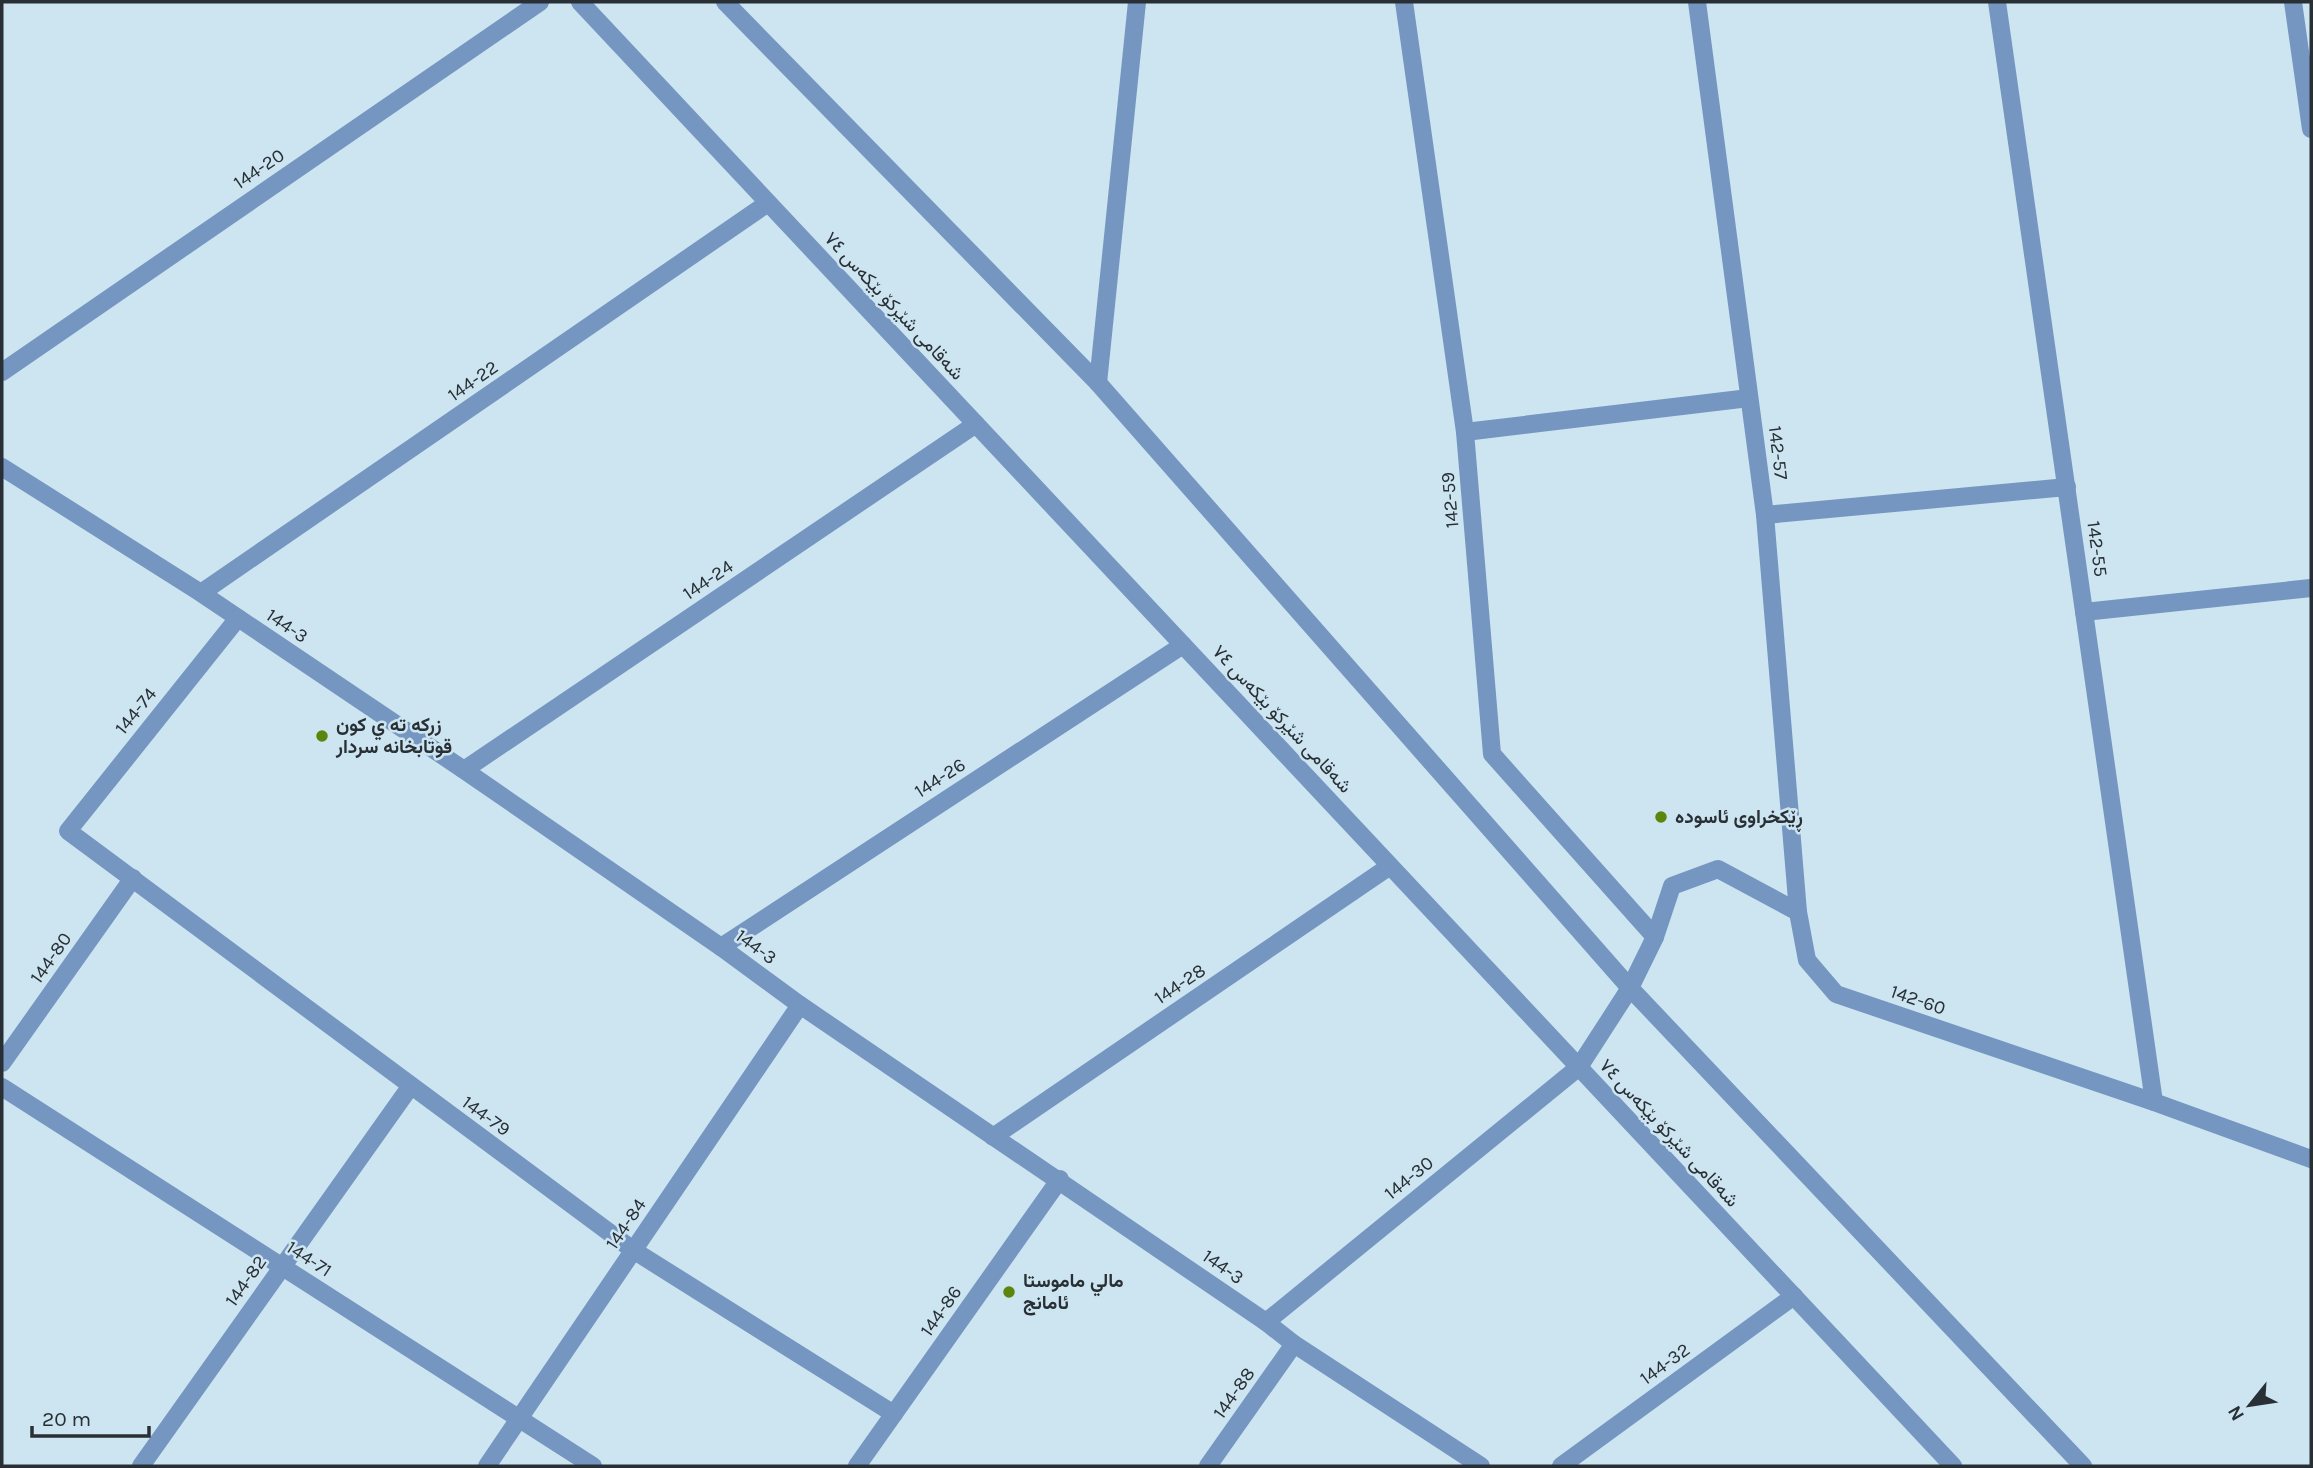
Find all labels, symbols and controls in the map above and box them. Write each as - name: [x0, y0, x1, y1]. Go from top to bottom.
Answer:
- street label: 144-20: [229, 144, 289, 194]
- street label: شەقامی شێرکۆ بێکەس ٧٤: [820, 227, 968, 385]
- street label: 144-22: [444, 356, 502, 406]
- street label: 142-57: [1764, 425, 1792, 481]
- street label: 142-59: [1437, 471, 1463, 529]
- street label: 142-55: [2082, 520, 2112, 578]
- street label: 144-24: [679, 555, 738, 605]
- street label: 144-3: [262, 604, 312, 648]
- street label: شەقامی شێرکۆ بێکەس ٧٤: [1208, 640, 1356, 798]
- street label: 144-74: [111, 683, 162, 739]
- place label: زركه ته ي كون قوتابخانه سردار: [335, 714, 452, 759]
- marker: زركه ته ي كون قوتابخانه سردار: [314, 728, 330, 744]
- street label: 144-26: [911, 754, 969, 802]
- place label: ڕێکخراوی ئاسودە: [1675, 806, 1803, 832]
- marker: ڕێکخراوی ئاسودە: [1653, 809, 1669, 825]
- street label: 144-3: [731, 925, 781, 969]
- street label: 144-80: [26, 928, 76, 988]
- street label: 144-28: [1150, 959, 1210, 1009]
- street label: 142-60: [1888, 980, 1948, 1020]
- street label: شەقامی شێرکۆ بێکەس ٧٤: [1595, 1054, 1743, 1212]
- street label: 144-79: [458, 1091, 514, 1141]
- street label: 144-30: [1380, 1152, 1438, 1204]
- street label: 144-84: [601, 1194, 651, 1254]
- street label: 144-71: [282, 1236, 336, 1282]
- street label: 144-3: [1198, 1245, 1248, 1289]
- street label: 144-82: [221, 1251, 271, 1311]
- place label: مالي ماموستا ئامانج: [1023, 1270, 1124, 1316]
- street label: 144-86: [916, 1281, 966, 1341]
- marker: مالي ماموستا ئامانج: [1001, 1284, 1017, 1300]
- street label: 144-32: [1636, 1339, 1694, 1389]
- street label: 144-88: [1209, 1363, 1259, 1423]
- north arrow: [2215, 1370, 2285, 1440]
- scale bar: [32, 1394, 149, 1438]
- text: N: [2223, 1402, 2249, 1424]
- text: 20 m: [42, 1407, 91, 1431]

